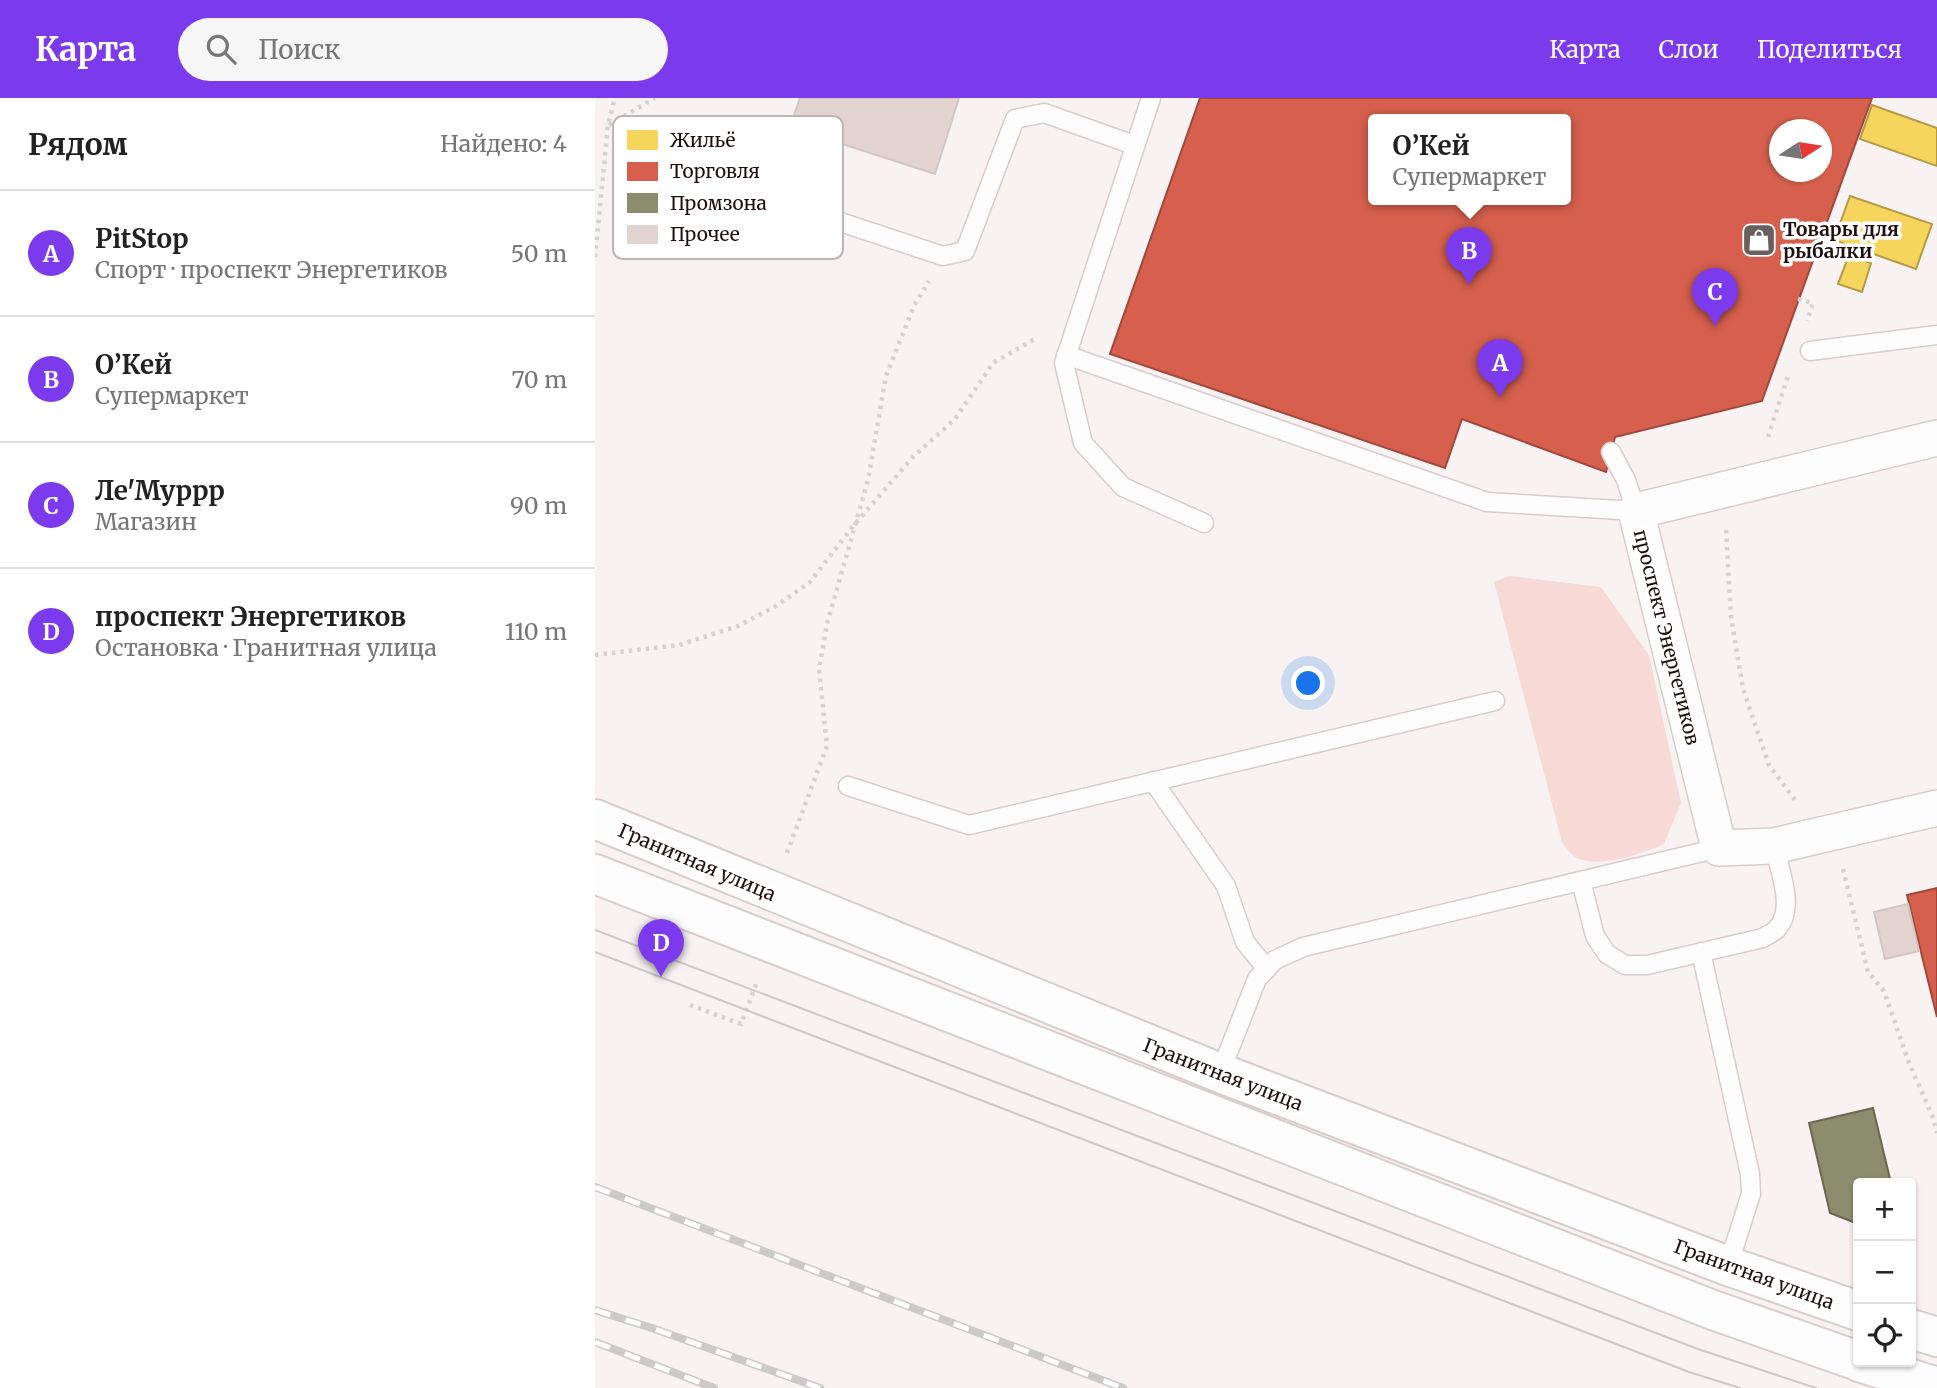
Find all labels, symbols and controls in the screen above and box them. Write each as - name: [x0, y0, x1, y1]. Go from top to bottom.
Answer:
- search box: [178, 18, 668, 81]
- text: Карта: [35, 29, 136, 70]
- icon: search: [202, 30, 240, 68]
- text: Поиск: [258, 33, 341, 66]
- text: Карта: [1549, 34, 1621, 65]
- text: Слои: [1659, 34, 1719, 65]
- text: Поделиться: [1757, 34, 1902, 65]
- popup: [1368, 114, 1571, 205]
- legend: [613, 116, 843, 259]
- north arrow: [1769, 119, 1832, 182]
- text: Рядом: [28, 125, 128, 163]
- text: Жильё: [670, 128, 735, 152]
- text: Найдено: 4: [440, 129, 567, 158]
- text: О’Кей: [1393, 129, 1470, 162]
- text: Торговля: [670, 159, 760, 183]
- text: Супермаркет: [1393, 162, 1546, 191]
- text: Промзона: [670, 191, 767, 215]
- place label: Товары для рыбалки: [1783, 217, 1899, 263]
- shop icon: Товары для рыбалки: [1740, 221, 1778, 259]
- text: PitStop: [95, 222, 188, 255]
- text: Прочее: [670, 222, 740, 246]
- pin: B: [1446, 227, 1492, 285]
- text: A: [43, 239, 59, 268]
- text: 50 m: [511, 239, 567, 268]
- text: Спорт · проспект Энергетиков: [95, 255, 448, 284]
- pin: C: [1692, 268, 1738, 326]
- pin: A: [1477, 339, 1523, 397]
- text: О’Кей: [95, 348, 172, 381]
- text: B: [43, 365, 59, 394]
- text: 70 m: [511, 365, 567, 394]
- text: Супермаркет: [95, 381, 249, 410]
- text: Ле'Муррр: [95, 474, 225, 507]
- text: C: [43, 491, 59, 520]
- text: 90 m: [510, 491, 567, 520]
- text: Магазин: [95, 507, 197, 536]
- street label: проспект Энергетиков: [1629, 527, 1705, 747]
- text: проспект Энергетиков: [95, 600, 406, 633]
- text: D: [42, 617, 60, 646]
- text: 110 m: [505, 617, 567, 646]
- text: Остановка · Гранитная улица: [95, 633, 437, 662]
- your location: [1291, 666, 1325, 700]
- street label: Гранитная улица: [615, 818, 779, 906]
- pin: D: [638, 919, 684, 977]
- street label: Гранитная улица: [1140, 1033, 1306, 1115]
- map controls: [1853, 1178, 1916, 1367]
- button: +: [1853, 1178, 1916, 1241]
- street label: Гранитная улица: [1670, 1234, 1838, 1314]
- button: −: [1853, 1241, 1916, 1304]
- button: locate: [1853, 1304, 1916, 1367]

